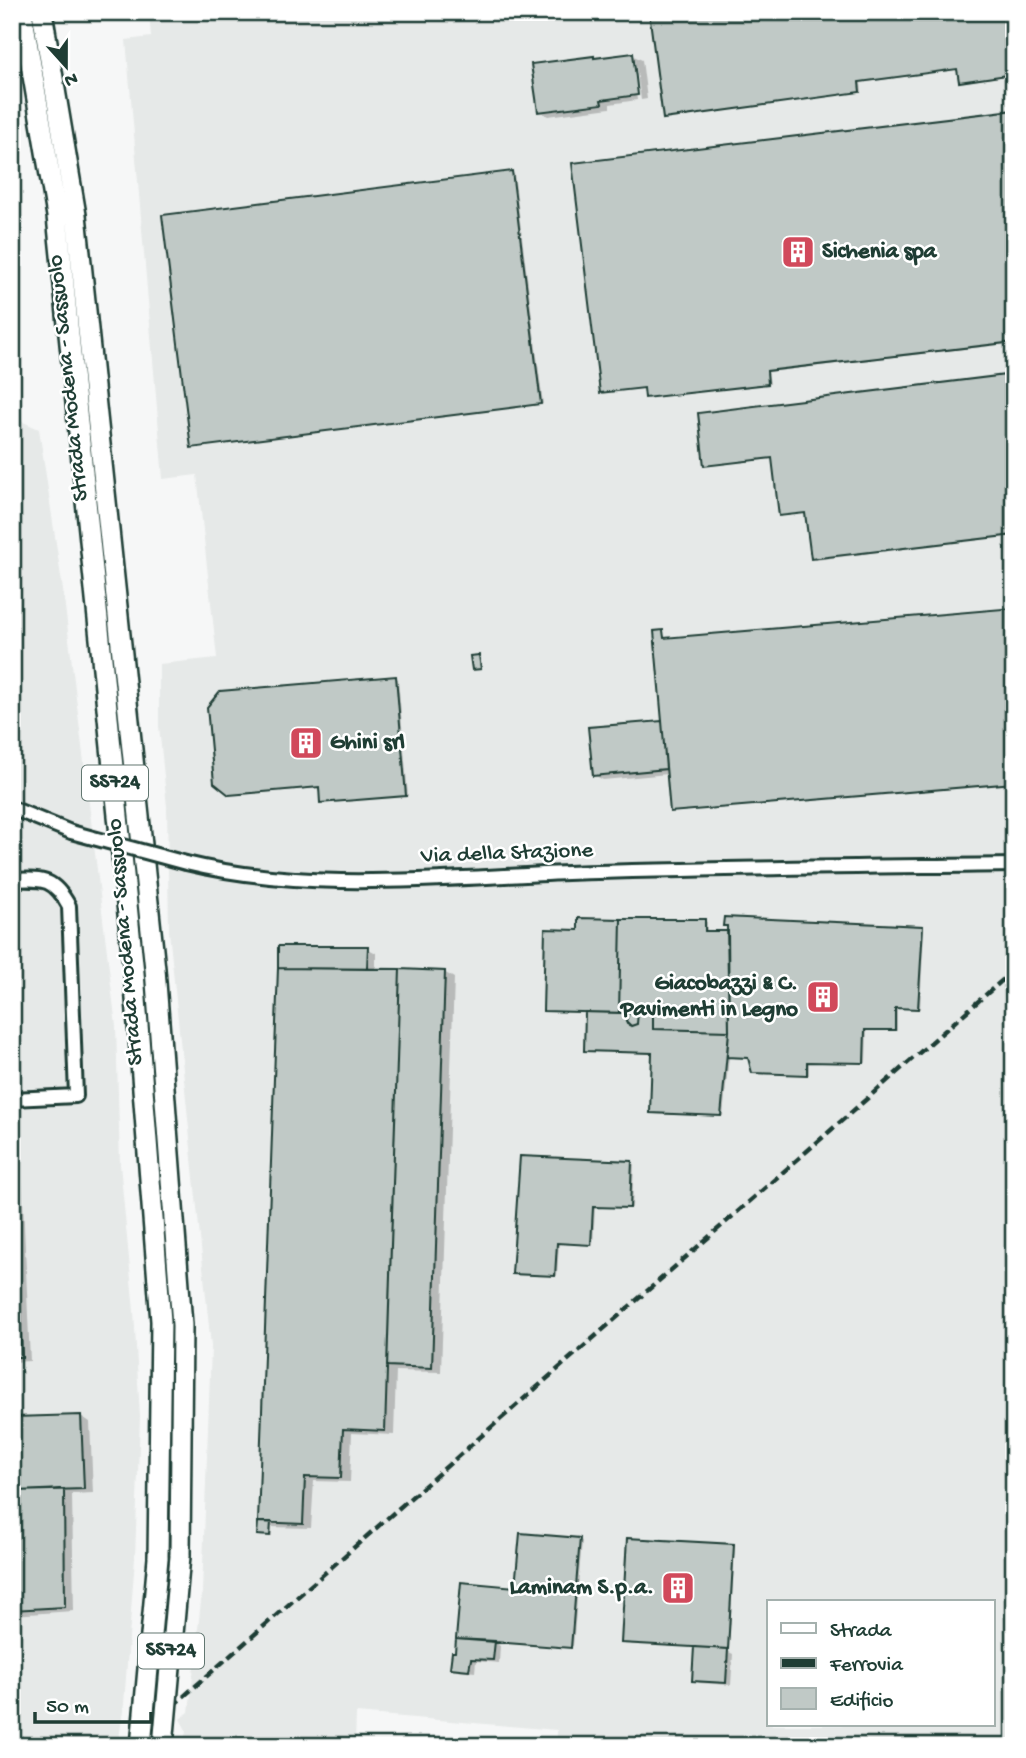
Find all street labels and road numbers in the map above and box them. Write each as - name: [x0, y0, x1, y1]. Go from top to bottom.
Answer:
- street label: Strada Modena - Sassuolo: [43, 253, 95, 503]
- road number: SS724: [82, 766, 148, 800]
- street label: Strada Modena - Sassuolo: [102, 817, 150, 1067]
- street label: Via della Stazione: [419, 837, 595, 871]
- road number: SS724: [138, 1634, 204, 1668]

